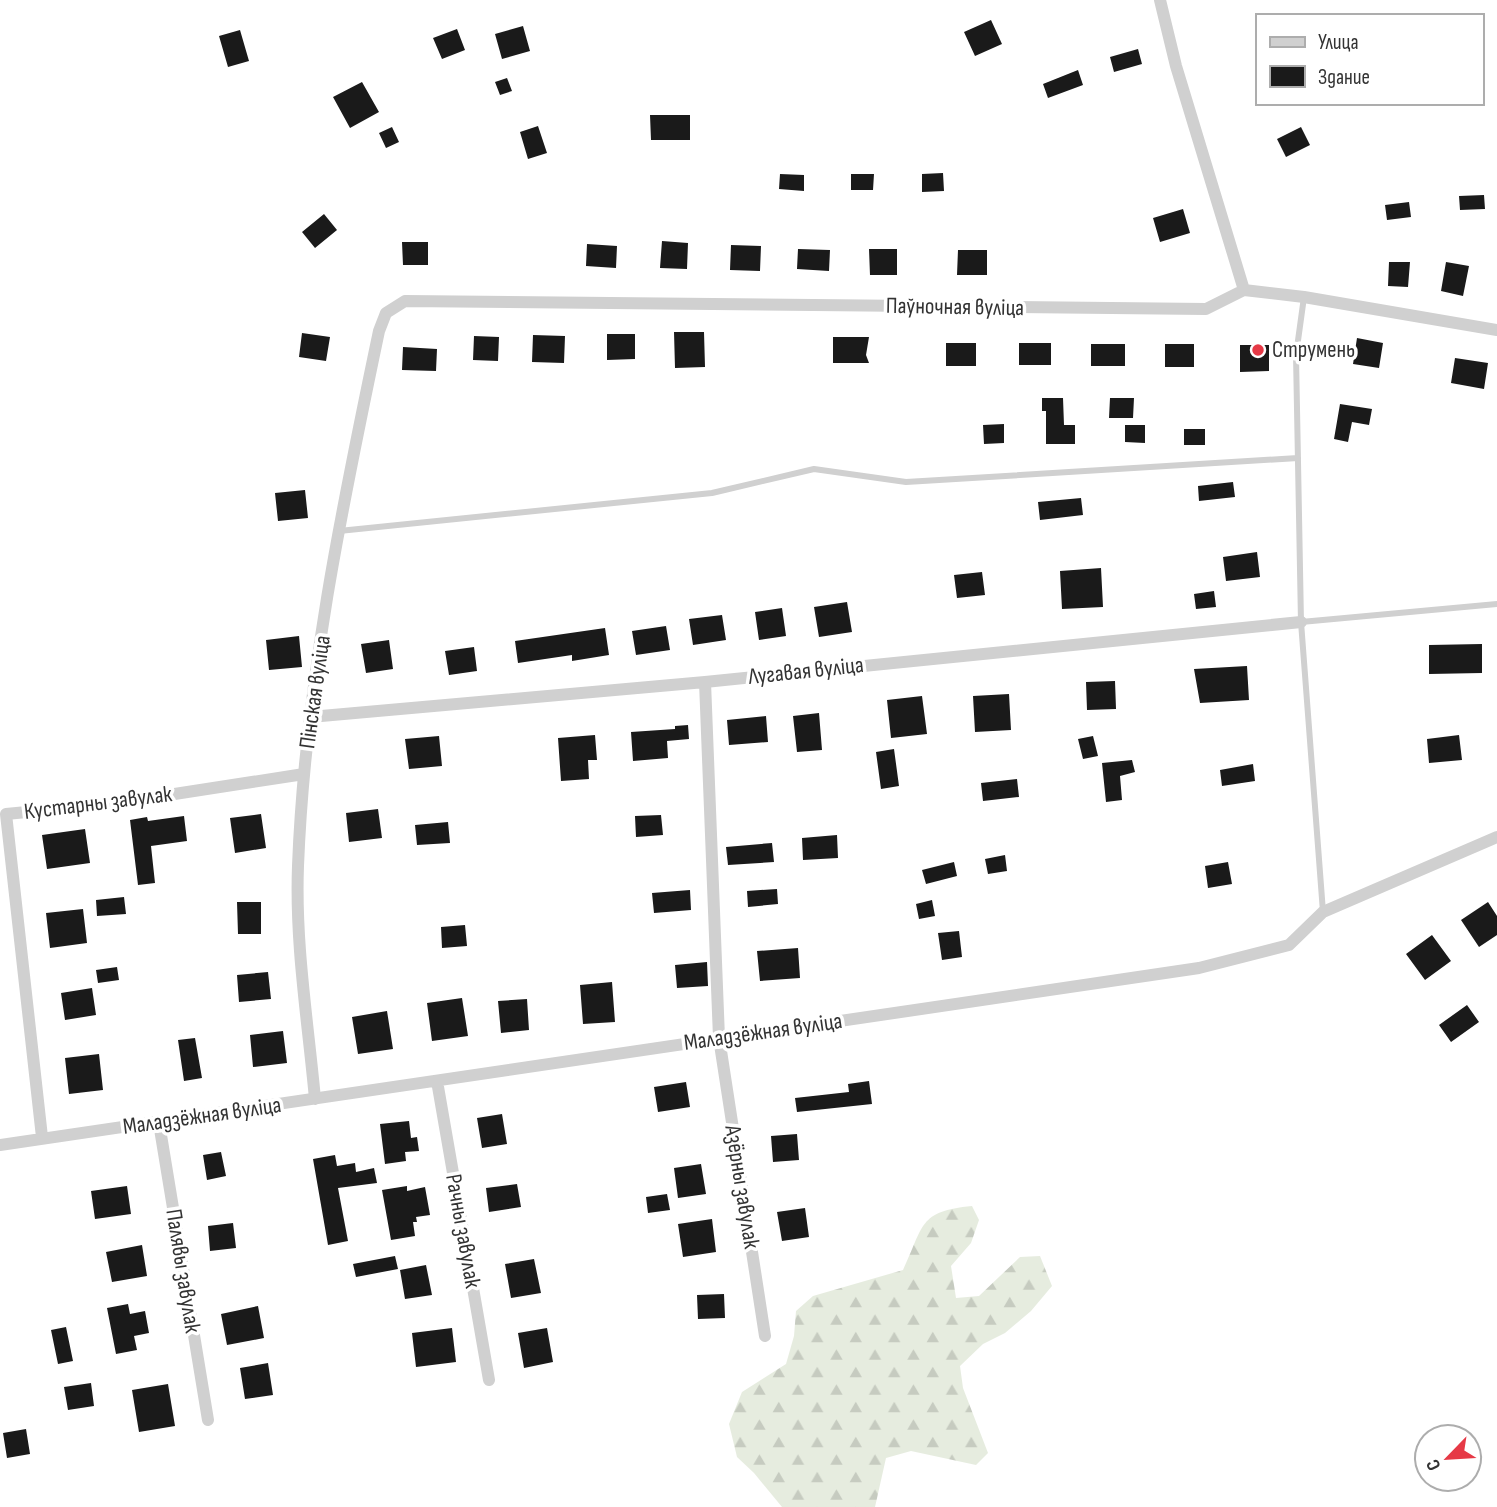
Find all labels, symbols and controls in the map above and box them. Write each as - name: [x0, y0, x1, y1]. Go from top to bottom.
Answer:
- legend: [1256, 14, 1483, 105]
- text: Улица: [1318, 30, 1359, 55]
- text: Здание: [1318, 65, 1370, 90]
- street label: Паўночная вуліца: [886, 292, 1024, 322]
- place label: Струмень: [1272, 336, 1355, 364]
- marker: Струмень: [1250, 342, 1266, 358]
- street label: Пінская вуліца: [293, 634, 337, 750]
- street label: Лугавая вуліца: [746, 651, 865, 691]
- street label: Кустарны завулак: [23, 780, 174, 826]
- street label: Маладзёжная вуліца: [682, 1007, 844, 1057]
- street label: Маладзёжная вуліца: [121, 1091, 283, 1141]
- street label: Азёрны завулак: [718, 1122, 766, 1251]
- street label: Рачны завулак: [439, 1172, 487, 1290]
- street label: Палявы завулак: [159, 1207, 207, 1335]
- north arrow: [1413, 1423, 1483, 1493]
- text: С: [1421, 1455, 1446, 1474]

